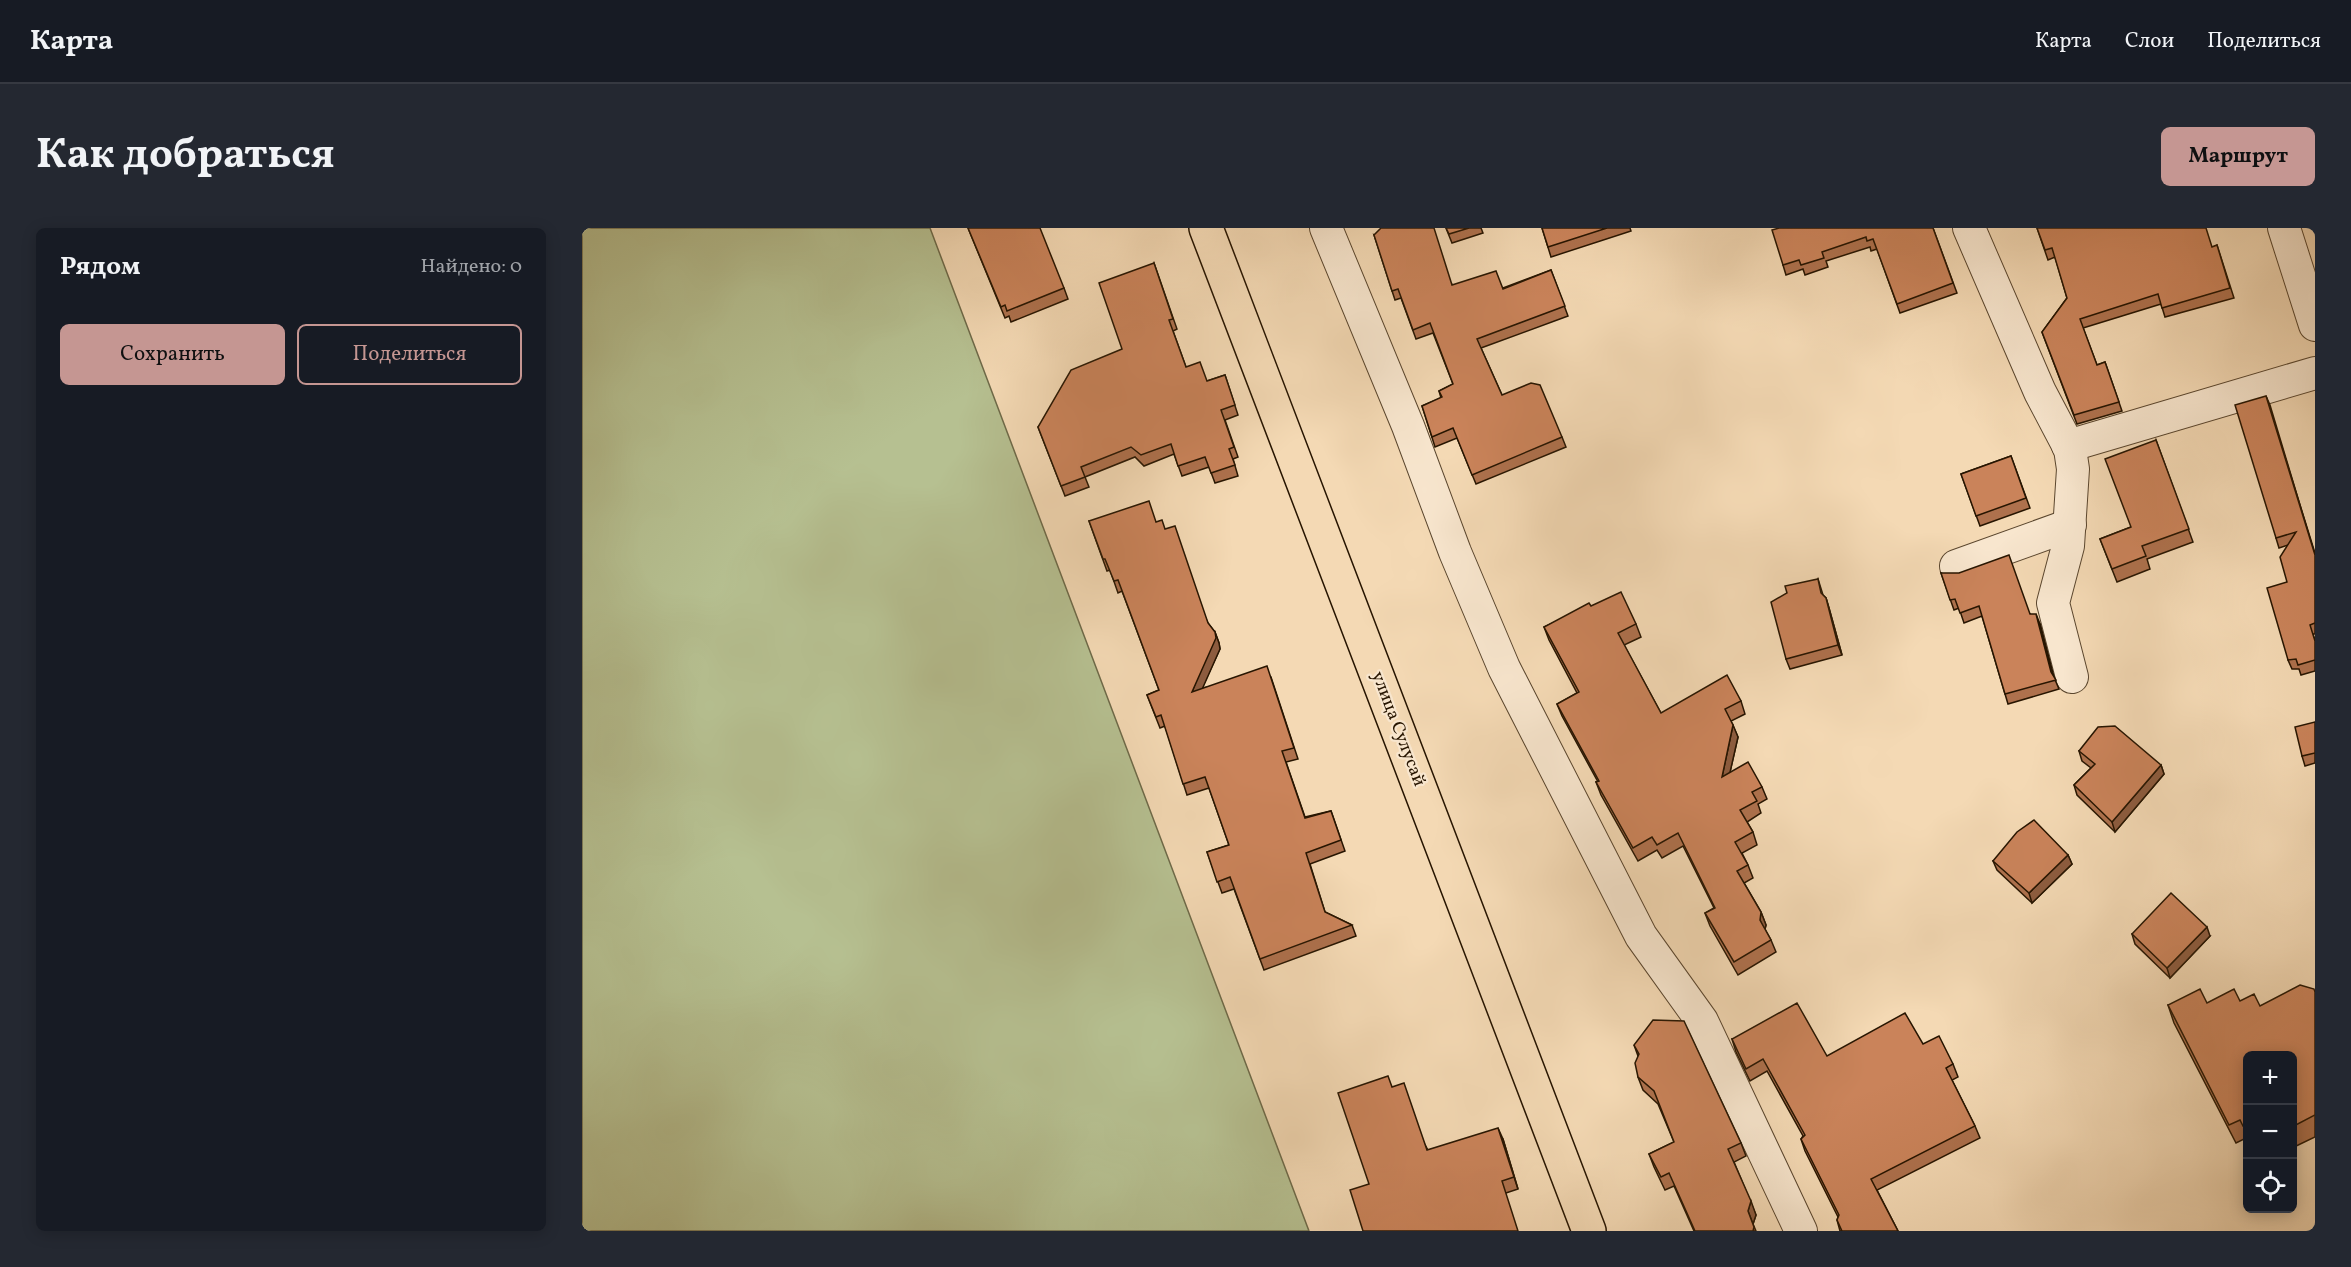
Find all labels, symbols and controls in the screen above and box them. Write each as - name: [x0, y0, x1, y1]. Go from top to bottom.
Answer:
- text: Карта: [30, 22, 113, 61]
- text: Карта: [2035, 27, 2092, 56]
- text: Слои: [2125, 27, 2174, 56]
- text: Поделиться: [2207, 27, 2321, 56]
- text: Как добраться: [36, 127, 335, 186]
- button: Маршрут: [2161, 127, 2315, 186]
- text: Рядом: [60, 249, 140, 285]
- text: Найдено: 0: [420, 253, 522, 281]
- button: Сохранить: [60, 324, 285, 385]
- button: Поделиться: [297, 324, 522, 385]
- street label: улица Сулусай: [1365, 668, 1431, 790]
- map controls: [2243, 1051, 2297, 1213]
- button: +: [2243, 1051, 2297, 1105]
- button: −: [2243, 1105, 2297, 1159]
- button: locate: [2243, 1159, 2297, 1213]

